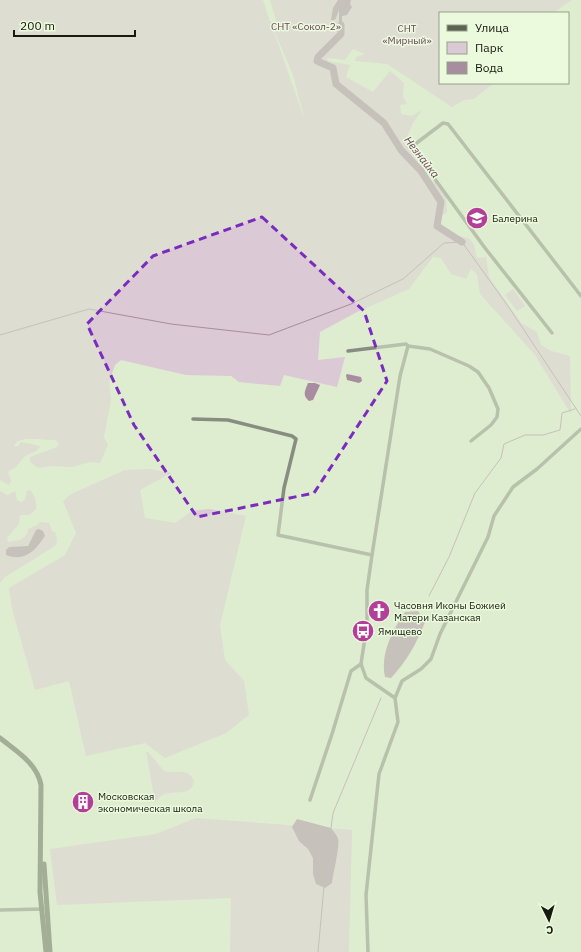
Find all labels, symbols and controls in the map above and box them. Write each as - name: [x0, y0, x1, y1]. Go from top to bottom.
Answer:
- scale bar: [14, 12, 135, 38]
- legend: [439, 12, 569, 84]
- text: 200 m: [20, 18, 55, 33]
- park label: СНТ «Сокол-2»: [271, 20, 341, 33]
- text: Улица: [475, 20, 509, 35]
- park label: СНТ «Мирный»: [382, 22, 432, 47]
- text: Парк: [475, 40, 504, 55]
- text: Вода: [475, 60, 504, 75]
- water label: Незнайка: [401, 133, 443, 181]
- school or university icon: Балерина: [464, 205, 490, 231]
- place label: Балерина: [492, 212, 538, 225]
- church icon: Часовня Иконы Божией Матери Казанская: [366, 598, 392, 624]
- place label: Часовня Иконы Божией Матери Казанская: [394, 599, 506, 624]
- bus stop icon: Ямищево: [350, 618, 376, 644]
- place label: Ямищево: [378, 625, 423, 638]
- building icon: Московская экономическая школа: [70, 789, 96, 815]
- place label: Московская экономическая школа: [98, 790, 203, 815]
- north arrow: [529, 900, 569, 940]
- text: С: [546, 923, 554, 937]

